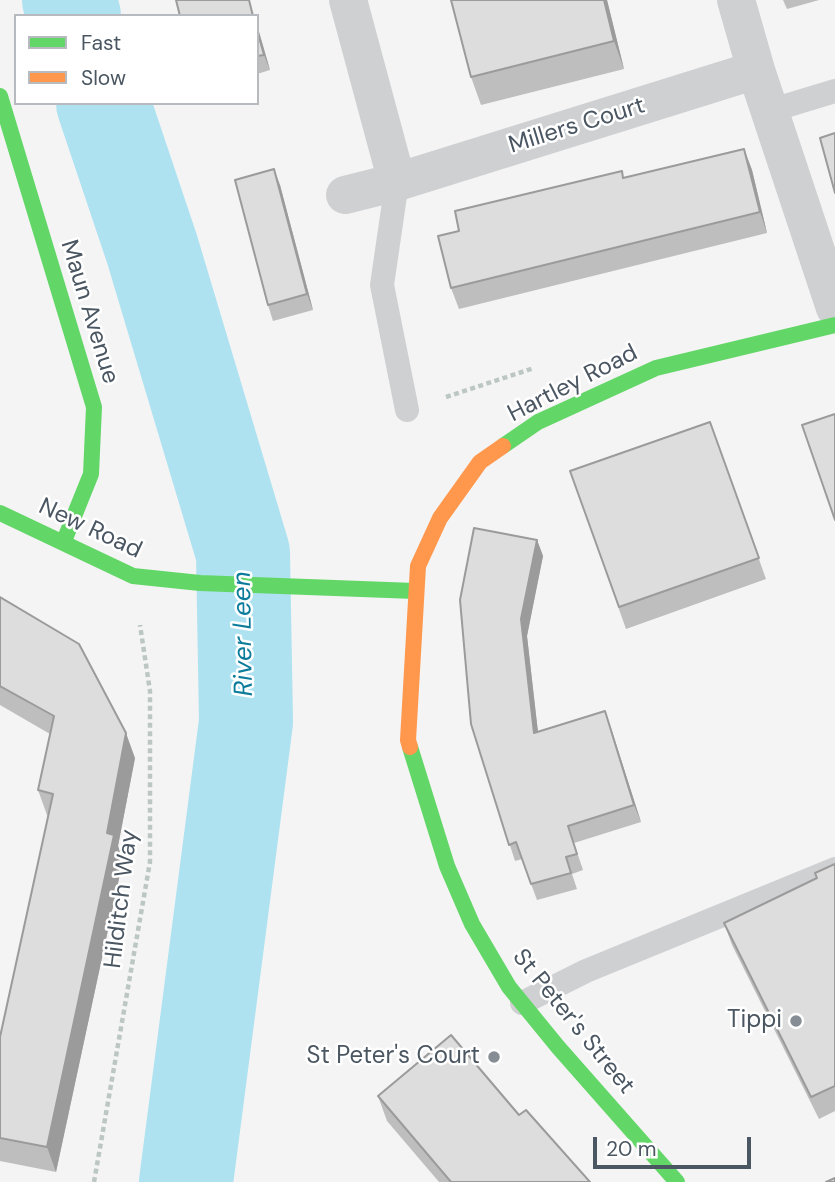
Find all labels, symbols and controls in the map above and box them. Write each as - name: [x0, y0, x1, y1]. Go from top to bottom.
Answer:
- legend: [14, 14, 259, 105]
- text: Fast: [81, 29, 121, 57]
- text: Slow: [81, 64, 126, 92]
- street label: Millers Court: [505, 92, 649, 160]
- street label: Maun Avenue: [53, 237, 125, 387]
- street label: Hartley Road: [503, 339, 643, 429]
- street label: New Road: [34, 493, 146, 565]
- water label: River Leen: [227, 571, 261, 697]
- street label: Hilditch Way: [99, 828, 145, 970]
- street label: St Peter's Street: [506, 944, 640, 1100]
- place label: Tippi: [727, 1007, 782, 1035]
- marker: Tippi: [788, 1013, 804, 1029]
- place label: St Peter's Court: [307, 1043, 480, 1071]
- marker: St Peter's Court: [486, 1049, 502, 1065]
- scale bar: [597, 1122, 754, 1166]
- text: 20 m: [606, 1135, 657, 1163]

